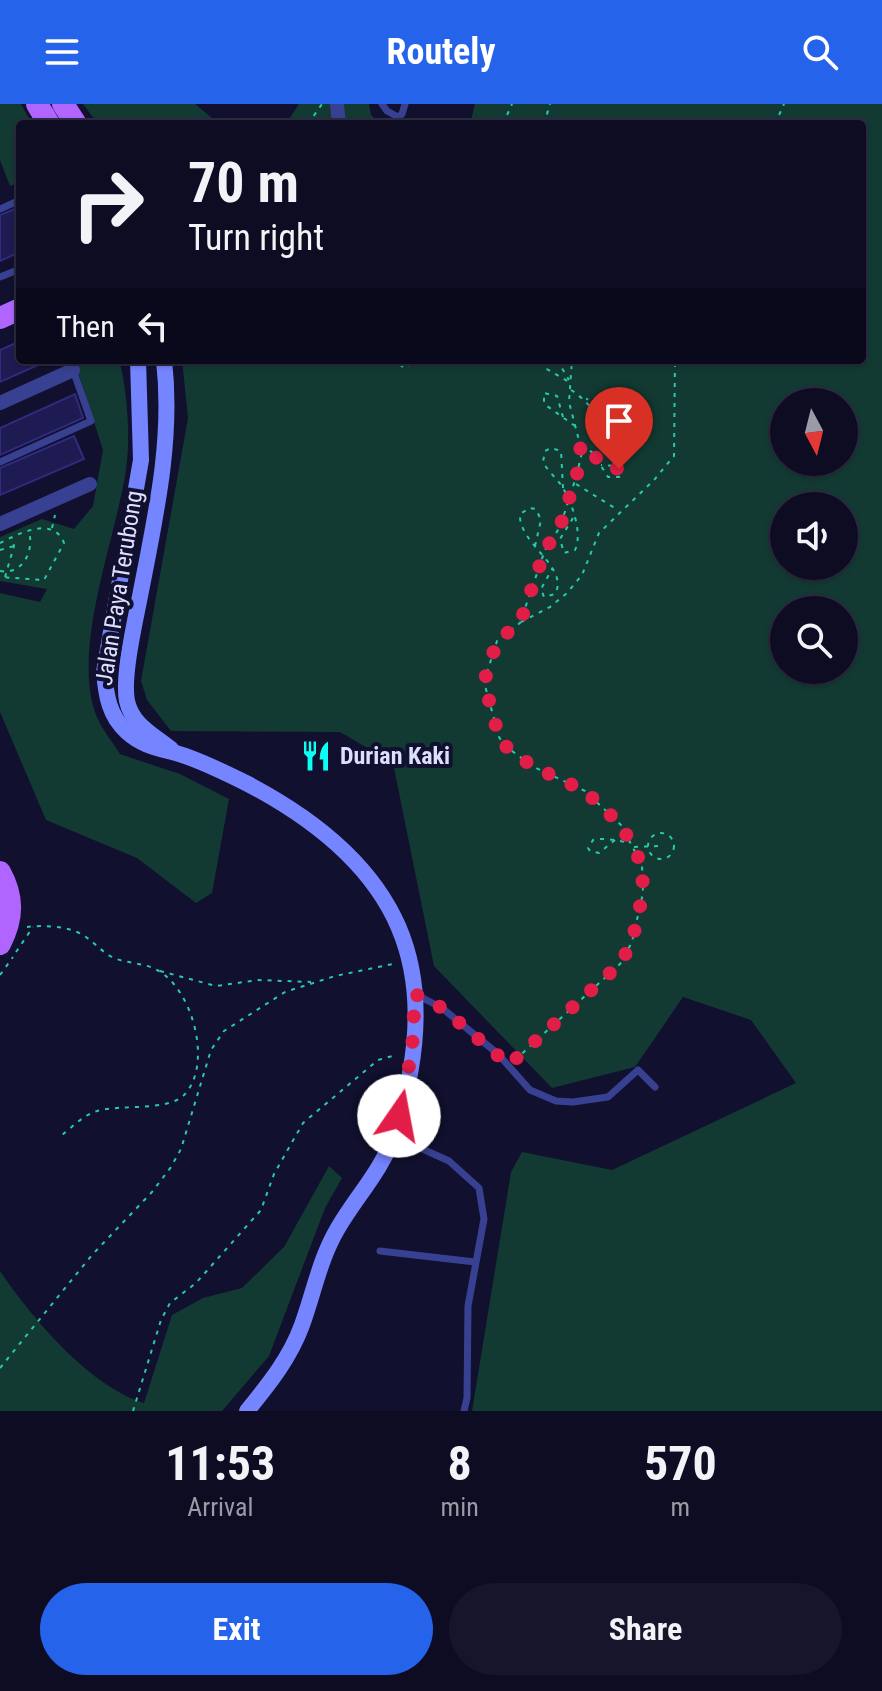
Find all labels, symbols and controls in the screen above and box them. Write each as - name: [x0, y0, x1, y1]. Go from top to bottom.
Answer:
- icon: menu: [40, 30, 84, 74]
- icon: search: [798, 30, 842, 74]
- text: Routely: [387, 31, 495, 73]
- text: 70 m: [188, 150, 299, 216]
- icon: right: [56, 152, 160, 256]
- text: Turn right: [188, 217, 324, 259]
- icon: left: [131, 304, 175, 348]
- text: Then: [56, 309, 115, 344]
- pin: [585, 387, 653, 469]
- north arrow: [770, 388, 858, 476]
- map controls: [770, 388, 858, 684]
- icon: arrive: [597, 399, 641, 443]
- street label: Jalan Paya Terubong: [90, 489, 148, 687]
- button: sound: [770, 492, 858, 580]
- button: search: [770, 596, 858, 684]
- restaurant icon: Durian Kaki: [299, 739, 333, 773]
- place label: Durian Kaki: [340, 742, 450, 770]
- position arrow: [357, 1074, 441, 1158]
- text: 11:53: [165, 1435, 275, 1492]
- text: 8: [448, 1435, 472, 1492]
- text: 570: [644, 1435, 717, 1492]
- text: Arrival: [187, 1492, 253, 1522]
- text: min: [441, 1492, 479, 1522]
- text: m: [671, 1492, 690, 1522]
- button: Exit: [40, 1583, 433, 1675]
- button: Share: [449, 1583, 842, 1675]

